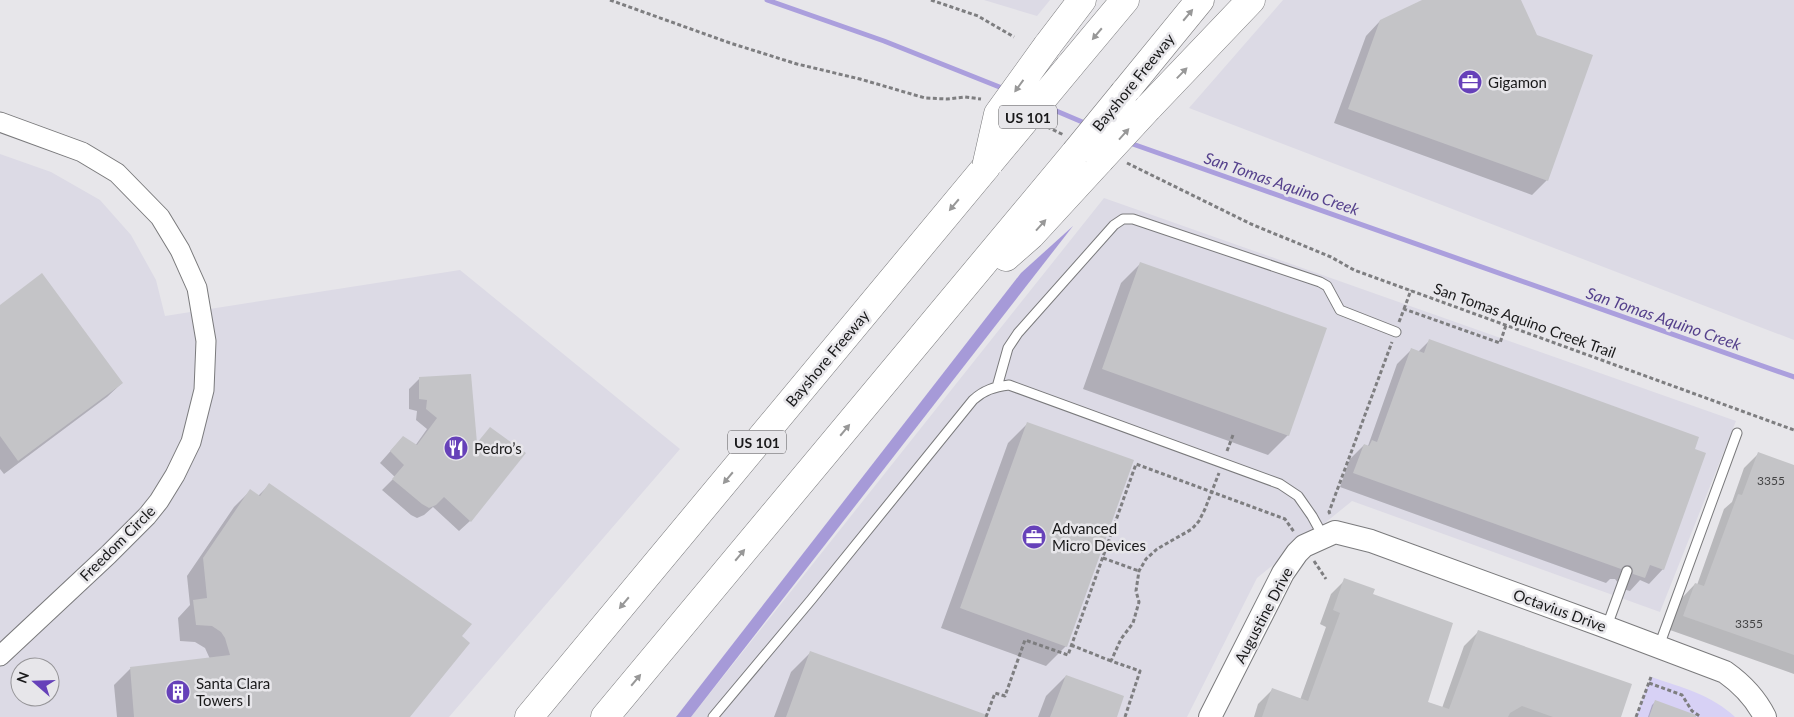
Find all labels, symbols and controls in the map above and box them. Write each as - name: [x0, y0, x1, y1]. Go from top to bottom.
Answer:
- one-way arrow: [1183, 8, 1194, 21]
- one-way arrow: [1092, 27, 1103, 40]
- street label: Bayshore Freeway: [1088, 29, 1178, 134]
- one-way arrow: [1176, 67, 1188, 79]
- office icon: Gigamon: [1457, 69, 1483, 95]
- place label: Gigamon: [1488, 73, 1547, 91]
- one-way arrow: [1014, 79, 1024, 93]
- road number: US 101: [999, 105, 1057, 128]
- one-way arrow: [1118, 128, 1130, 140]
- water label: San Tomas Aquino Creek: [1202, 148, 1362, 219]
- one-way arrow: [949, 198, 960, 211]
- one-way arrow: [1035, 220, 1047, 232]
- street label: San Tomas Aquino Creek Trail: [1431, 279, 1619, 361]
- water label: San Tomas Aquino Creek: [1584, 283, 1744, 354]
- street label: Bayshore Freeway: [781, 306, 873, 410]
- one-way arrow: [839, 424, 850, 437]
- road number: US 101: [728, 431, 786, 454]
- restaurant icon: Pedro’s: [443, 435, 469, 461]
- place label: Pedro’s: [474, 439, 522, 457]
- one-way arrow: [722, 471, 733, 484]
- house number: 3355: [1757, 473, 1785, 488]
- street label: Freedom Circle: [76, 501, 159, 584]
- place label: Advanced Micro Devices: [1052, 519, 1146, 554]
- office icon: Advanced Micro Devices: [1021, 524, 1047, 550]
- one-way arrow: [735, 548, 746, 561]
- street label: Augustine Drive: [1230, 564, 1296, 666]
- street label: Octavius Drive: [1511, 585, 1609, 635]
- one-way arrow: [618, 596, 629, 609]
- house number: 3355: [1735, 616, 1763, 631]
- north arrow: [10, 657, 60, 707]
- text: N: [12, 669, 32, 685]
- one-way arrow: [631, 673, 642, 686]
- place label: Santa Clara Towers I: [196, 674, 270, 709]
- building icon: Santa Clara Towers I: [165, 679, 191, 705]

